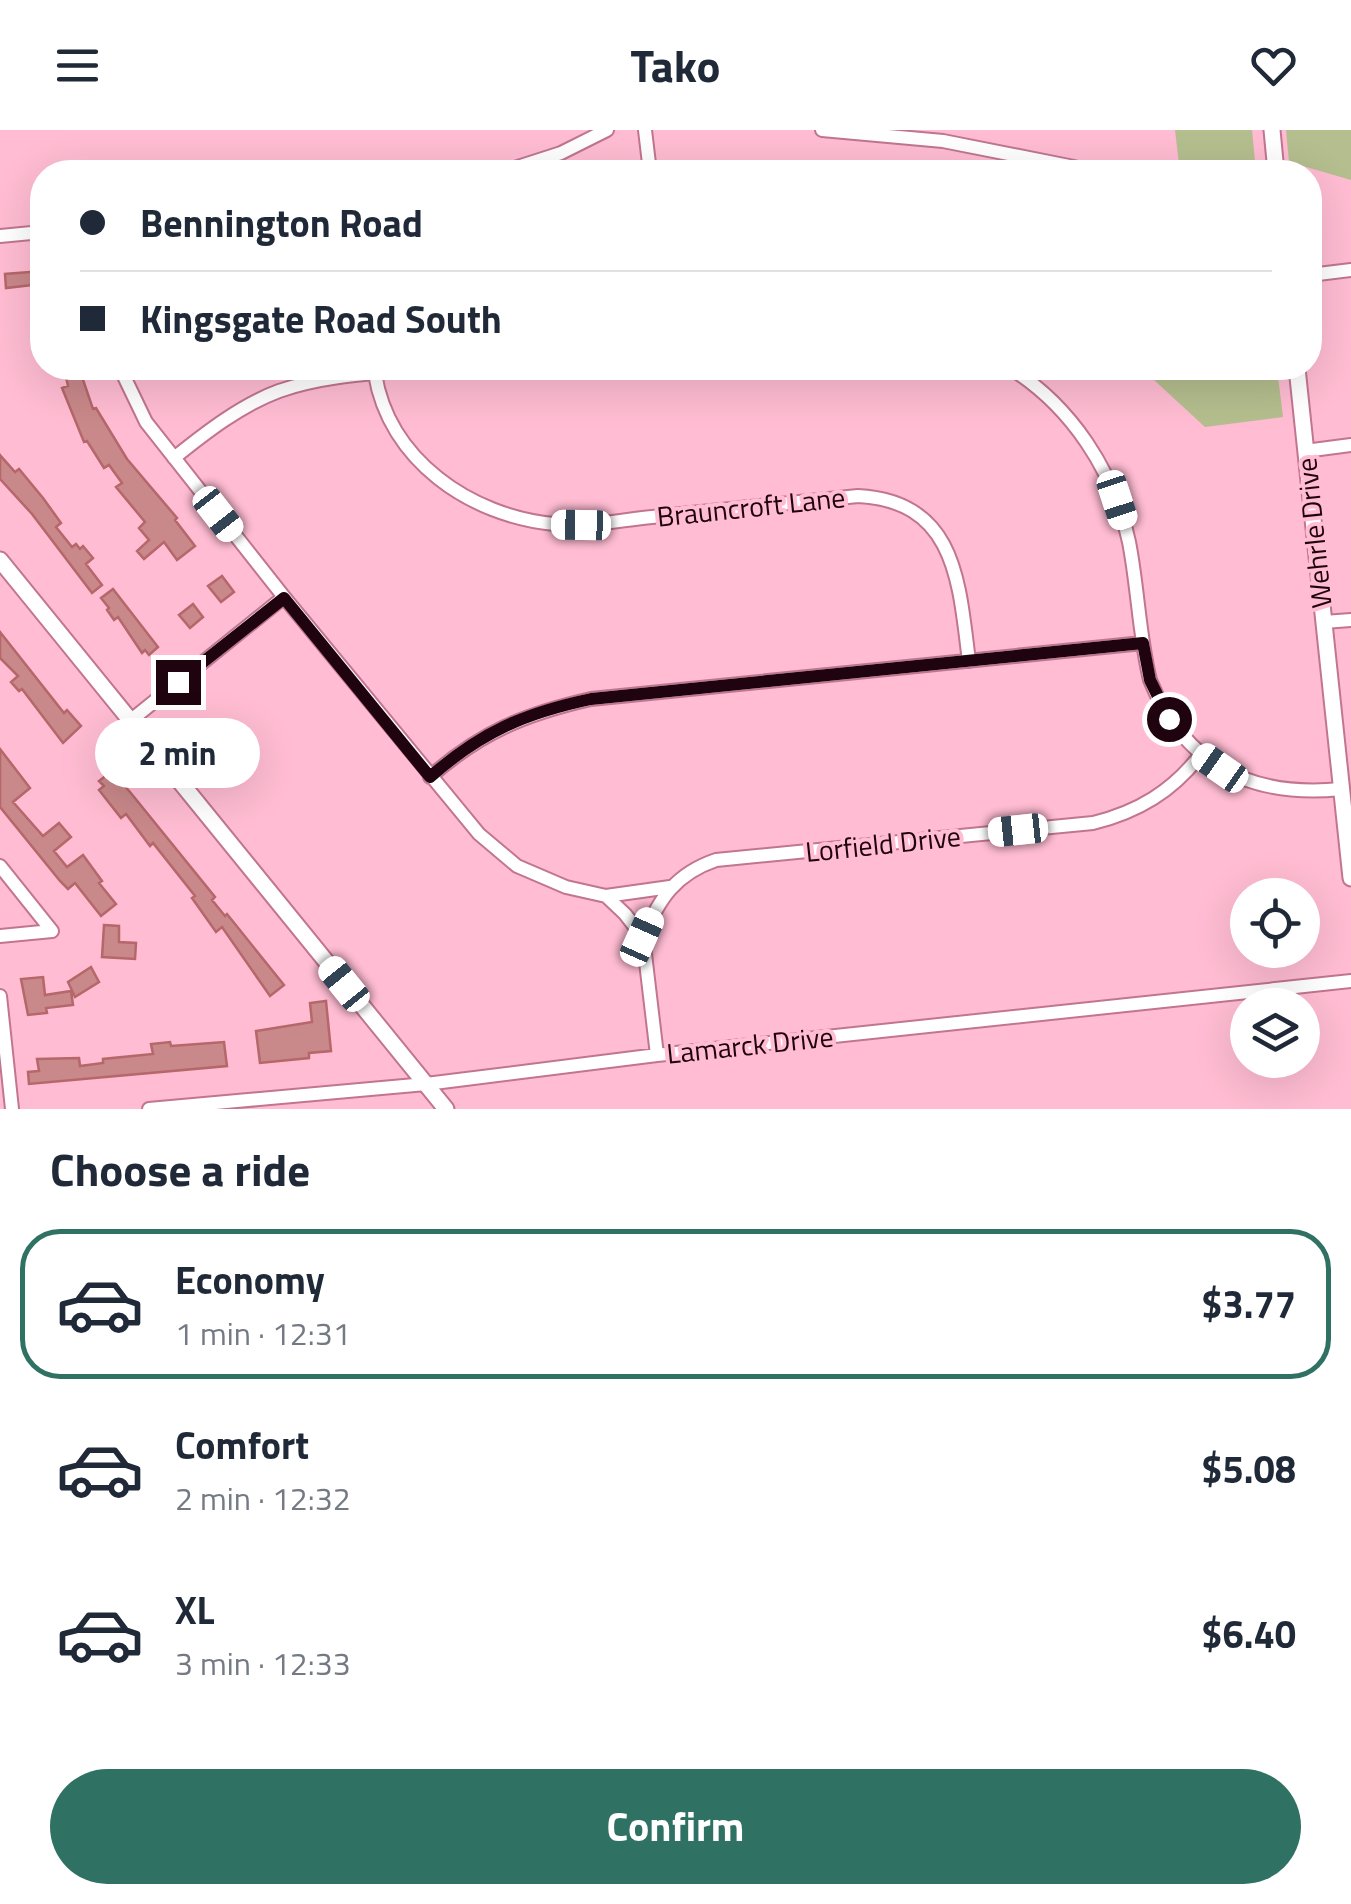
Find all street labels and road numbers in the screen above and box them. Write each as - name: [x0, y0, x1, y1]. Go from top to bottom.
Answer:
- street label: Wehrle Drive: [1284, 456, 1343, 610]
- street label: Brauncroft Lane: [655, 475, 847, 538]
- street label: Lorfield Drive: [803, 814, 963, 873]
- street label: Lamarck Drive: [665, 1014, 835, 1075]

